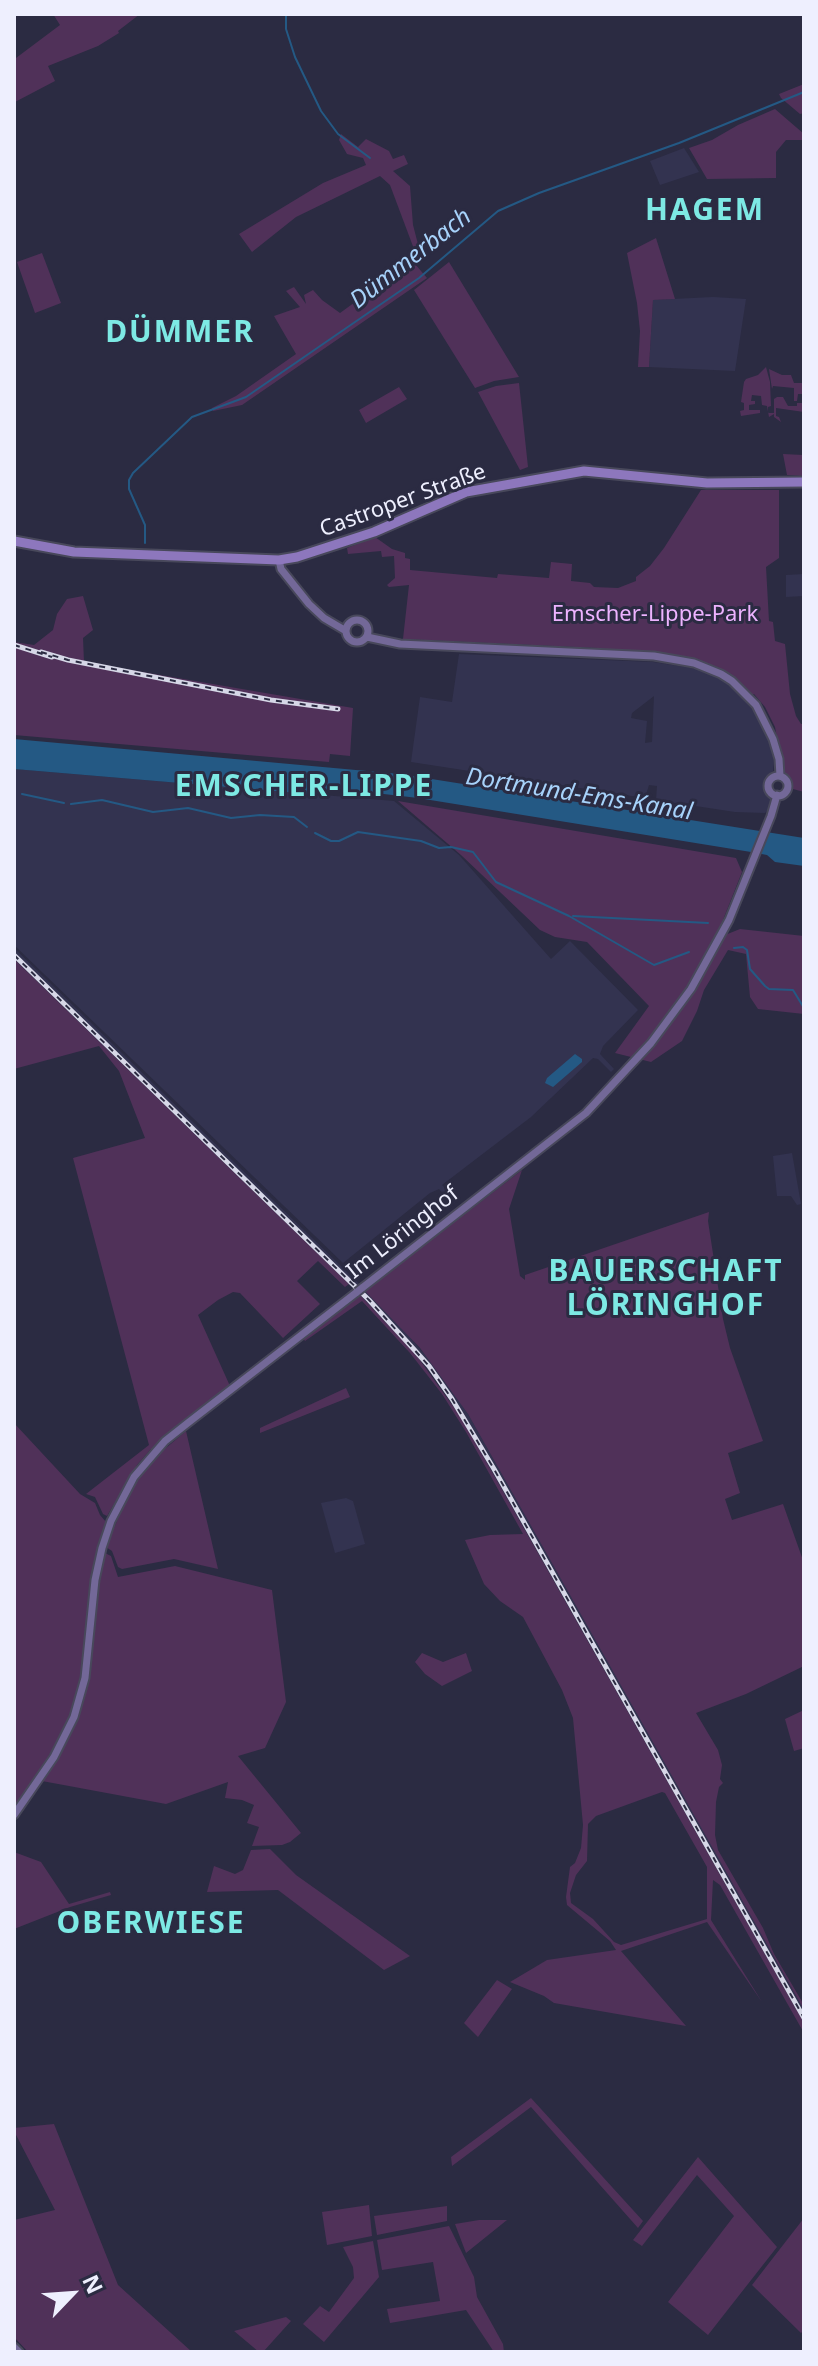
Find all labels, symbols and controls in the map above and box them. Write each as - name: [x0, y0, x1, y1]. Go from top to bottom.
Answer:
- district label: HAGEM: [645, 193, 765, 229]
- water label: Dümmerbach: [345, 203, 477, 315]
- district label: DÜMMER: [105, 315, 255, 351]
- street label: Castroper Straße: [316, 459, 490, 543]
- park label: Emscher-Lippe-Park: [552, 602, 758, 628]
- water label: Dortmund-Ems-Kanal: [464, 763, 694, 827]
- district label: EMSCHER-LIPPE: [175, 769, 433, 805]
- street label: Im Löringhof: [342, 1181, 464, 1285]
- district label: BAUERSCHAFT LÖRINGHOF: [548, 1254, 784, 1324]
- district label: OBERWIESE: [57, 1906, 245, 1942]
- north arrow: [32, 2254, 112, 2334]
- text: N: [76, 2269, 111, 2298]

